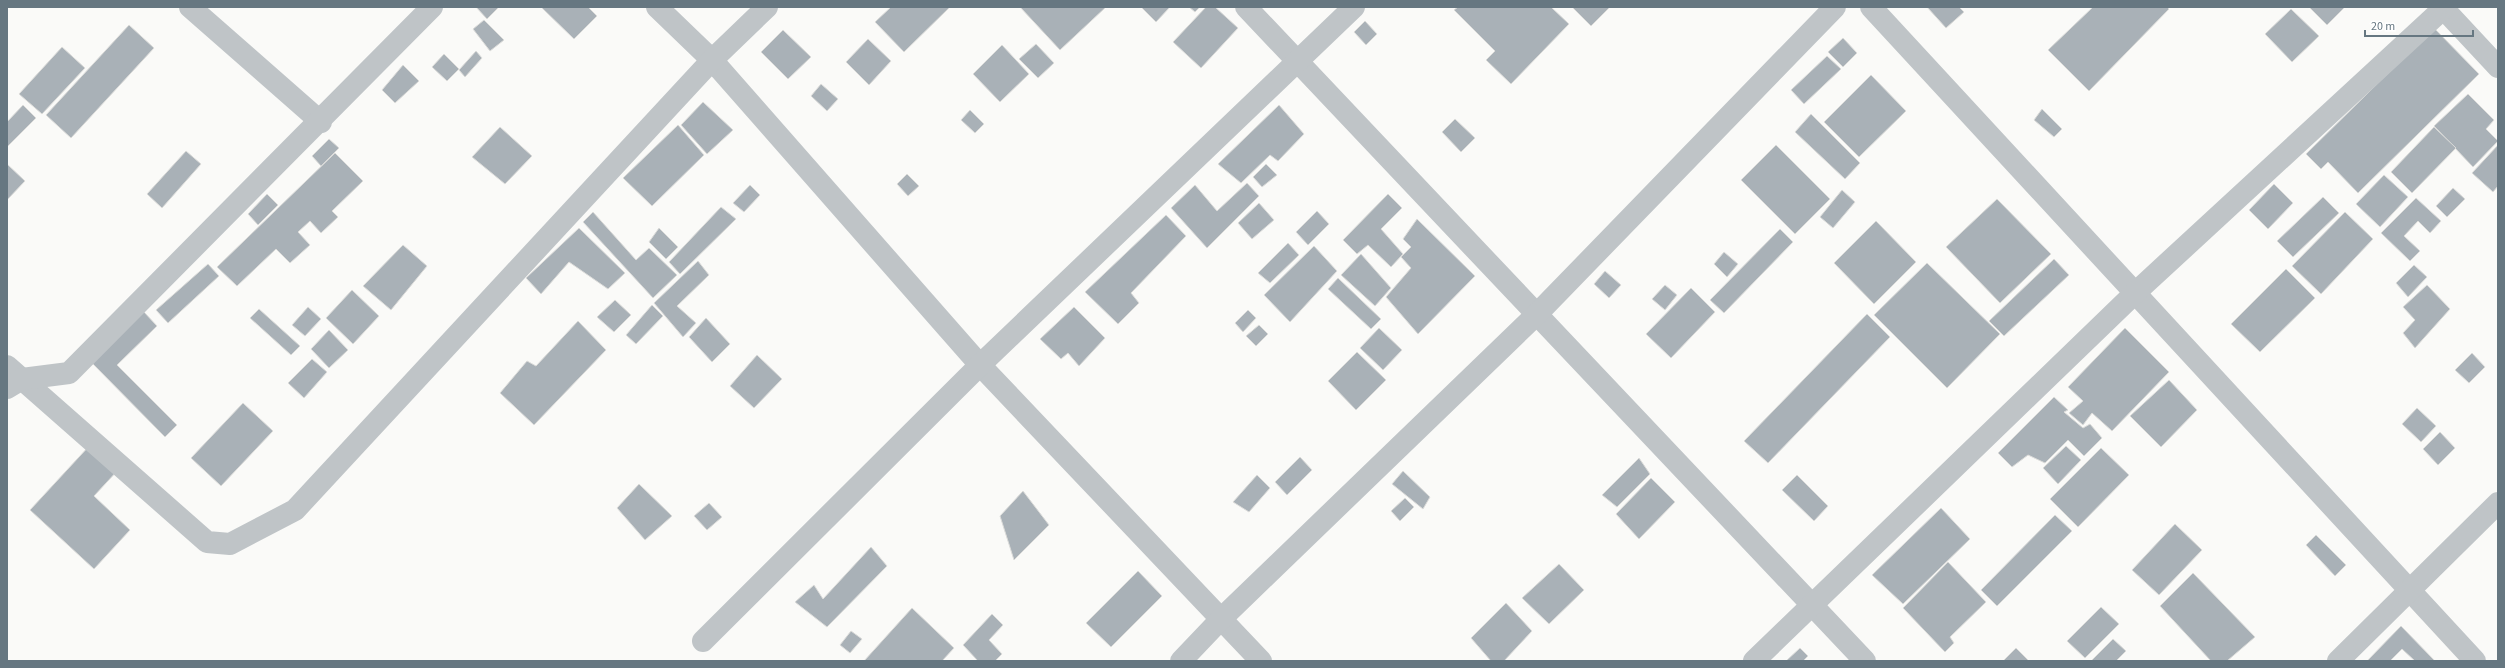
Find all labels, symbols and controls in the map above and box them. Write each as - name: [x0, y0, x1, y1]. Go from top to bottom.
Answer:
- scale bar: [2365, 12, 2473, 38]
- text: 20 m: [2371, 18, 2395, 35]

